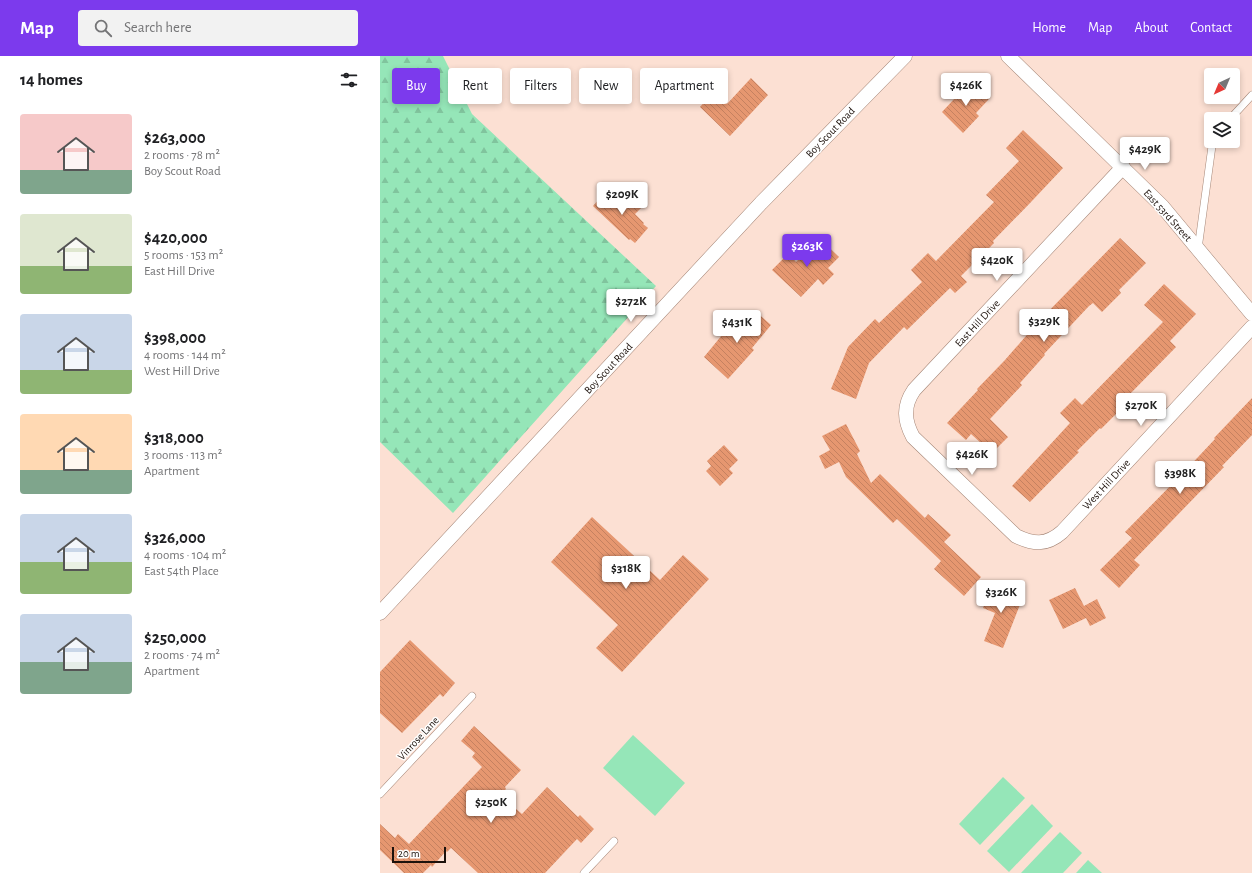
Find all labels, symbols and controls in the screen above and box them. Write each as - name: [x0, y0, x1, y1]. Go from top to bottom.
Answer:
- search box: [78, 10, 358, 46]
- icon: search: [92, 17, 114, 39]
- text: Map: [20, 19, 54, 38]
- text: Search here: [124, 20, 192, 35]
- text: Home: [1032, 21, 1066, 35]
- text: Map: [1088, 21, 1112, 35]
- text: About: [1134, 21, 1168, 35]
- text: Contact: [1190, 21, 1232, 35]
- chip: Buy: [392, 68, 440, 104]
- chip: Rent: [448, 68, 502, 104]
- chip: Filters: [510, 68, 571, 104]
- chip: New: [579, 68, 632, 104]
- chip: Apartment: [640, 68, 728, 104]
- north arrow: [1204, 68, 1240, 104]
- map controls: [1204, 68, 1240, 148]
- icon: filters: [338, 69, 360, 91]
- text: 14 homes: [20, 71, 83, 88]
- pin: $426K: [938, 73, 994, 107]
- text: $426K: [950, 79, 982, 92]
- street label: Boy Scout Road: [804, 105, 857, 160]
- button: layers: [1204, 112, 1240, 148]
- text: $263,000: [144, 129, 206, 146]
- icon: home: [52, 130, 100, 178]
- pin: $429K: [1117, 137, 1173, 171]
- text: $429K: [1129, 143, 1161, 156]
- text: 2 rooms · 78 m²: [144, 149, 220, 162]
- text: Boy Scout Road: [144, 165, 221, 178]
- pin: $209K: [594, 182, 650, 216]
- street label: East 53rd Street: [1142, 187, 1194, 244]
- text: $209K: [606, 188, 638, 201]
- text: $420,000: [144, 229, 208, 246]
- icon: home: [52, 230, 100, 278]
- pin: $263K: [779, 234, 835, 268]
- text: $263K: [791, 240, 823, 253]
- pin: $420K: [969, 248, 1025, 282]
- text: 5 rooms · 153 m²: [144, 249, 223, 262]
- text: $420K: [981, 254, 1013, 267]
- text: East Hill Drive: [144, 265, 215, 278]
- pin: $272K: [603, 289, 659, 323]
- text: $272K: [615, 295, 647, 308]
- street label: East Hill Drive: [953, 298, 1002, 349]
- pin: $329K: [1016, 309, 1072, 343]
- pin: $431K: [709, 310, 765, 344]
- text: $329K: [1028, 315, 1060, 328]
- text: $431K: [722, 316, 752, 329]
- text: $398,000: [144, 329, 206, 346]
- icon: home: [52, 330, 100, 378]
- street label: Boy Scout Road: [582, 341, 635, 396]
- text: 4 rooms · 144 m²: [144, 349, 226, 362]
- text: West Hill Drive: [144, 365, 220, 378]
- pin: $270K: [1113, 393, 1169, 427]
- text: $270K: [1125, 399, 1157, 412]
- text: $318,000: [144, 429, 204, 446]
- icon: home: [52, 430, 100, 478]
- pin: $426K: [944, 442, 1000, 476]
- text: $426K: [956, 448, 988, 461]
- text: 3 rooms · 113 m²: [144, 449, 222, 462]
- street label: West Hill Drive: [1080, 457, 1132, 512]
- pin: $398K: [1152, 461, 1208, 495]
- text: Apartment: [144, 465, 199, 478]
- text: $398K: [1164, 467, 1196, 480]
- text: $326,000: [144, 529, 206, 546]
- icon: home: [52, 530, 100, 578]
- text: 4 rooms · 104 m²: [144, 549, 226, 562]
- pin: $318K: [598, 556, 654, 590]
- text: $318K: [611, 562, 641, 575]
- text: East 54th Place: [144, 565, 219, 578]
- pin: $326K: [973, 580, 1029, 614]
- text: $326K: [985, 586, 1017, 599]
- text: $250,000: [144, 629, 206, 646]
- icon: home: [52, 630, 100, 678]
- text: 2 rooms · 74 m²: [144, 649, 220, 662]
- text: Apartment: [144, 665, 199, 678]
- street label: Vinrose Lane: [396, 715, 441, 762]
- pin: $250K: [463, 790, 519, 824]
- text: $250K: [475, 796, 507, 809]
- scale bar: [392, 845, 446, 864]
- text: 20 m: [398, 848, 419, 859]

